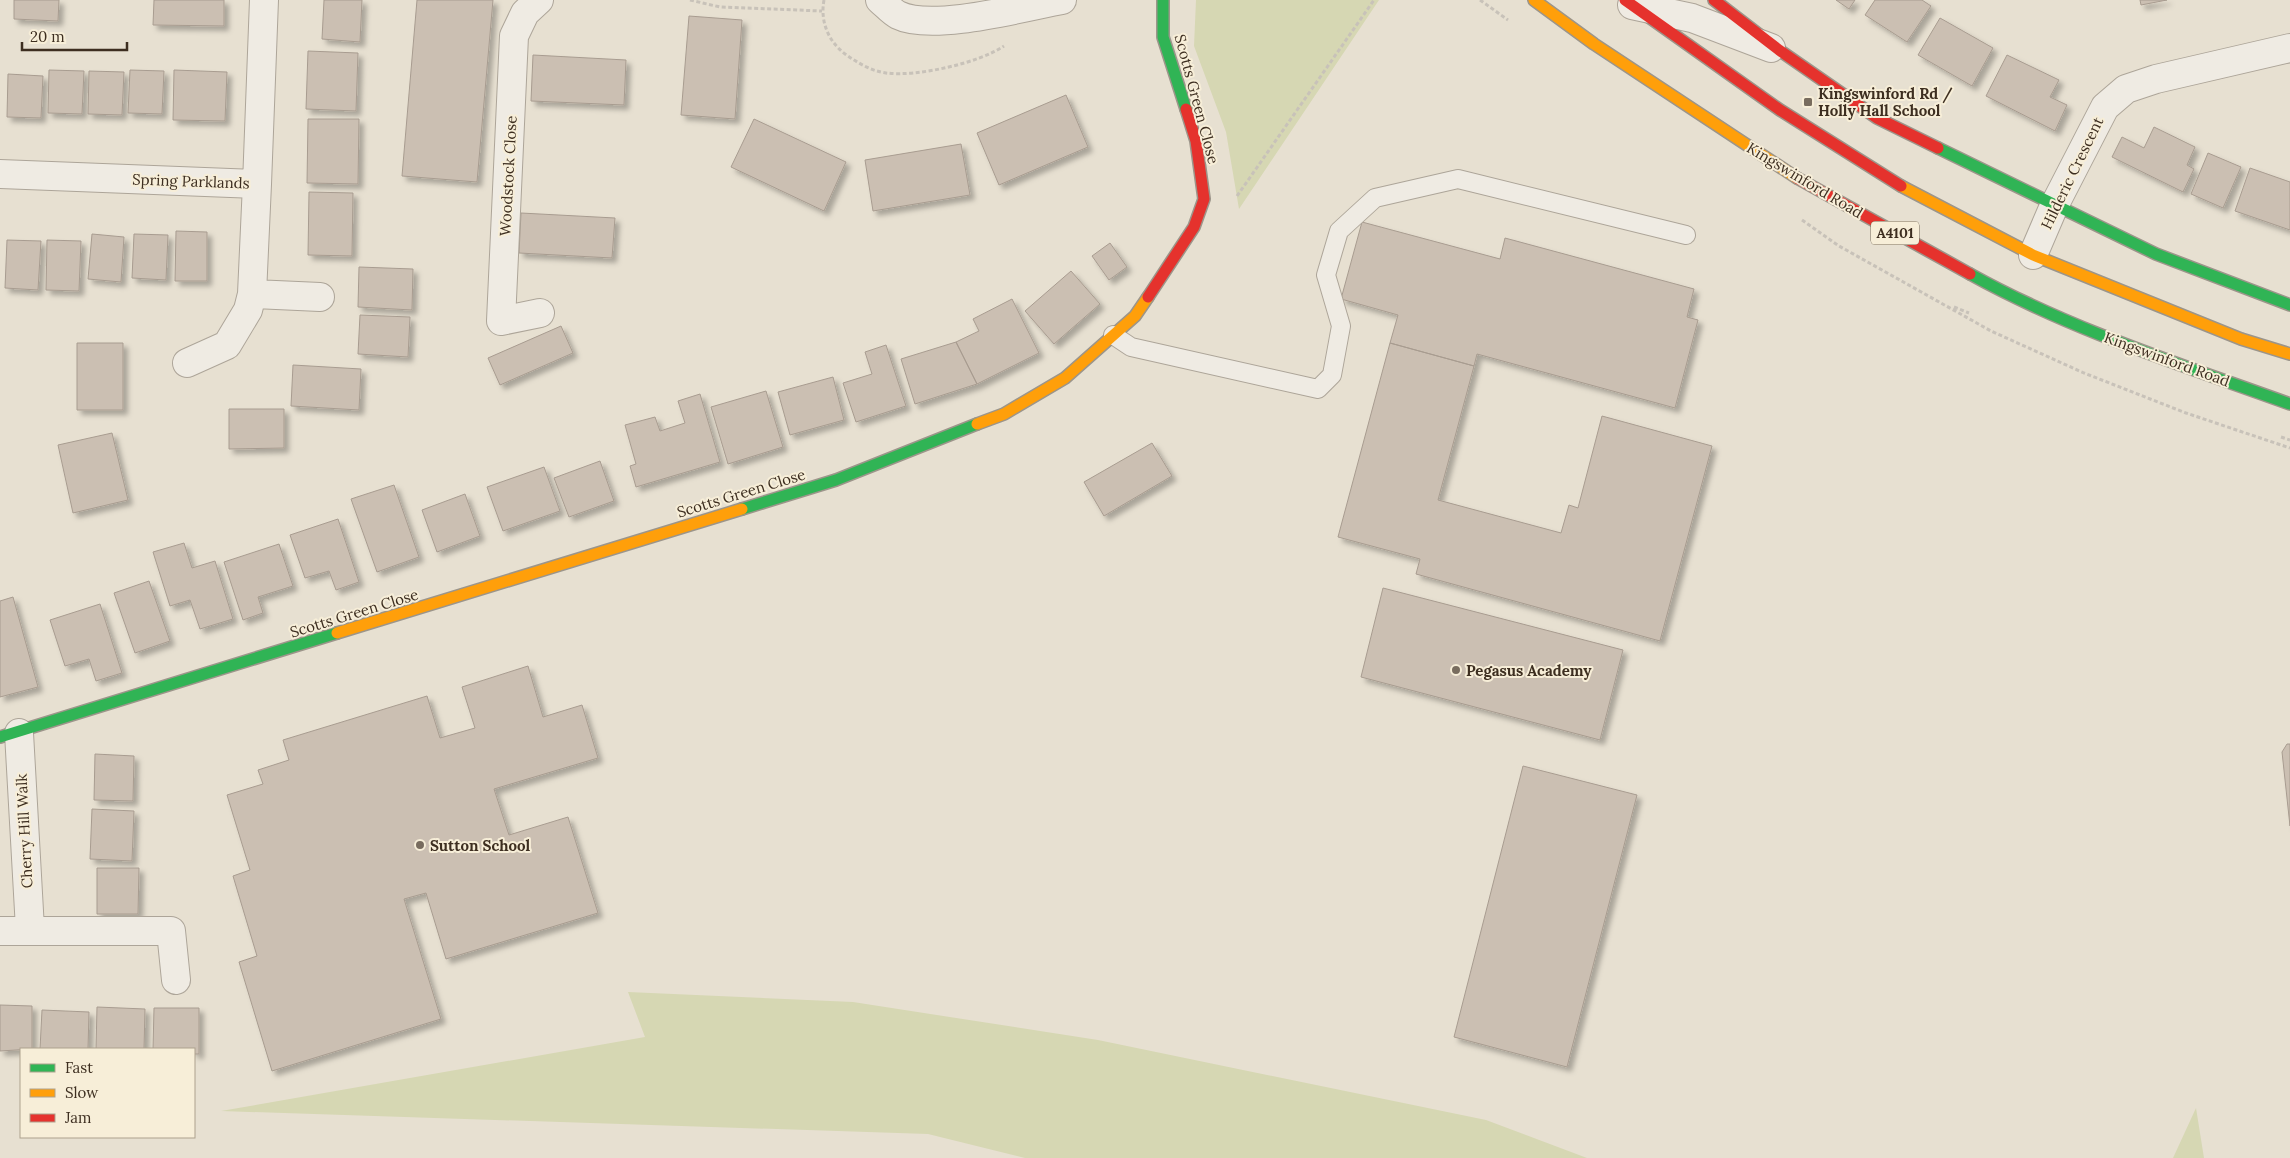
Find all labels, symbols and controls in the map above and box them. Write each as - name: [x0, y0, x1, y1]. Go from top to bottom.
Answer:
- scale bar: [22, 20, 128, 52]
- text: 20 m: [30, 27, 65, 46]
- street label: Scotts Green Close: [1171, 32, 1223, 166]
- place label: Kingswinford Rd / Holly Hall School: [1818, 84, 1953, 120]
- marker: Kingswinford Rd / Holly Hall School: [1802, 96, 1814, 108]
- street label: Hilderic Crescent: [2037, 114, 2107, 232]
- street label: Woodstock Close: [495, 115, 521, 237]
- street label: Kingswinford Road: [1744, 138, 1866, 222]
- street label: Spring Parklands: [132, 169, 250, 193]
- road number: A4101: [1871, 222, 1919, 244]
- street label: Kingswinford Road: [2102, 327, 2232, 391]
- street label: Scotts Green Close: [674, 464, 808, 522]
- street label: Scotts Green Close: [287, 584, 421, 642]
- place label: Pegasus Academy: [1466, 661, 1592, 680]
- marker: Pegasus Academy: [1450, 664, 1462, 676]
- street label: Cherry Hill Walk: [12, 773, 36, 889]
- place label: Sutton School: [430, 836, 530, 855]
- marker: Sutton School: [414, 839, 426, 851]
- legend: [20, 1048, 195, 1138]
- text: Fast: [65, 1058, 93, 1077]
- text: Slow: [65, 1083, 98, 1102]
- text: Jam: [64, 1108, 92, 1127]

